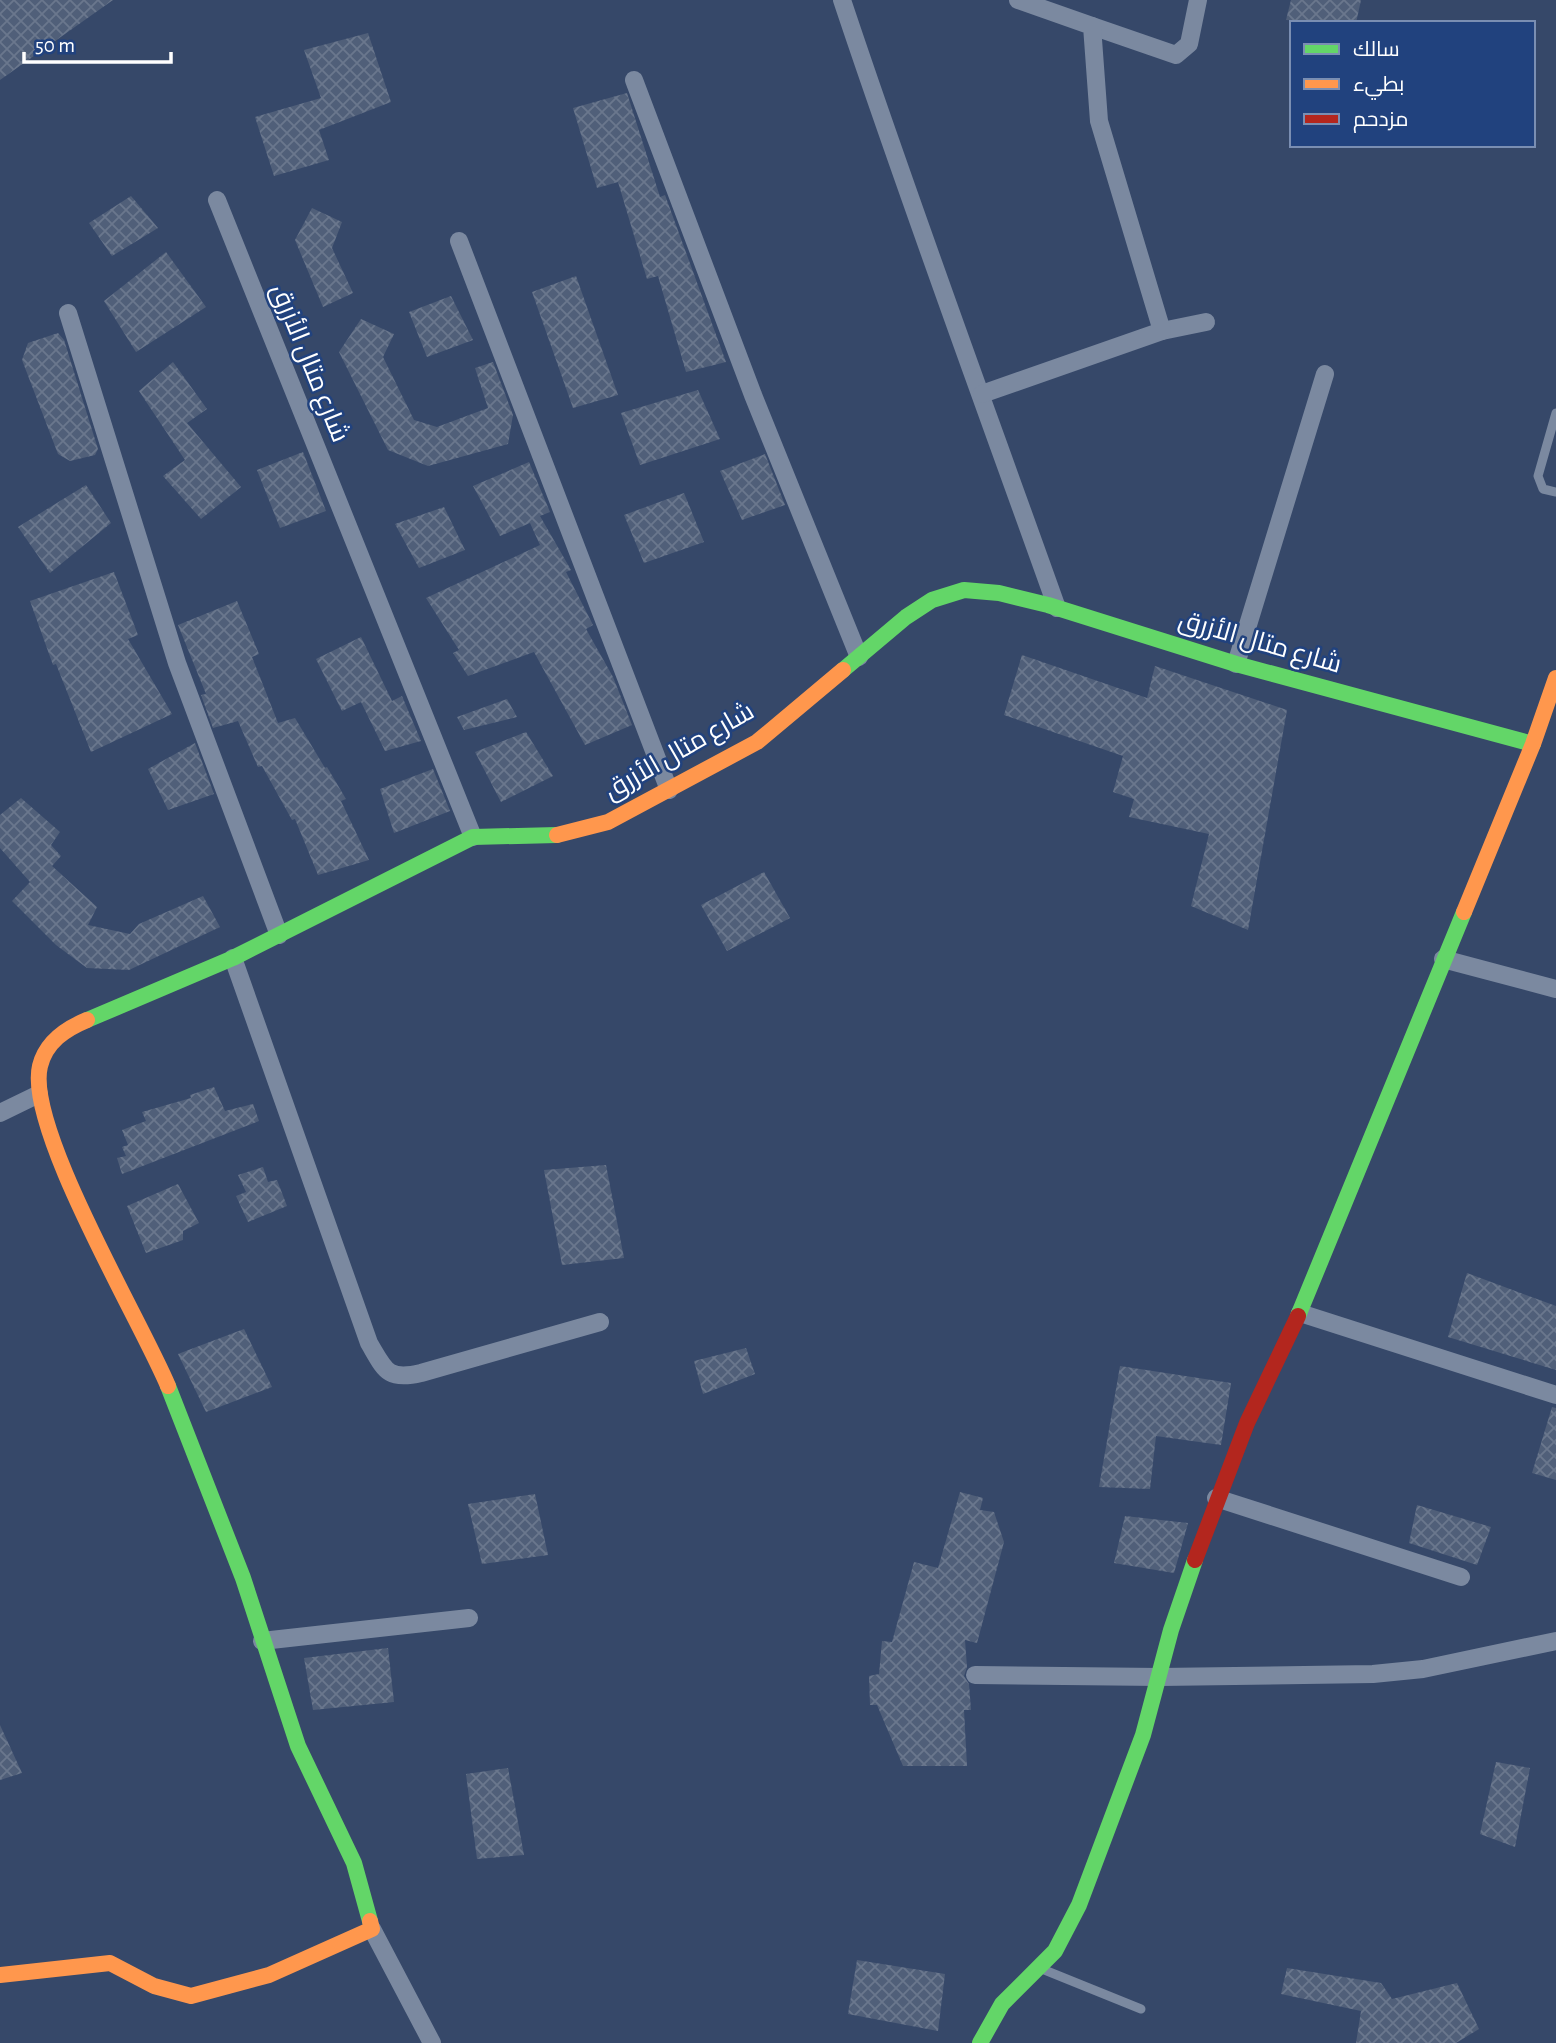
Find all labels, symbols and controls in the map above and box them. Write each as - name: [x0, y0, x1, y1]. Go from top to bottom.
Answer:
- scale bar: [24, 21, 172, 65]
- legend: [1290, 21, 1535, 147]
- text: 50 m: [35, 35, 75, 56]
- text: سالك: [1353, 39, 1400, 60]
- text: بطيء: [1353, 74, 1404, 100]
- text: مزدحم: [1353, 109, 1408, 133]
- street label: شارع متال الأزرق: [264, 280, 354, 447]
- street label: شارع متال الأزرق: [1175, 605, 1345, 681]
- street label: شارع متال الأزرق: [599, 697, 760, 807]

